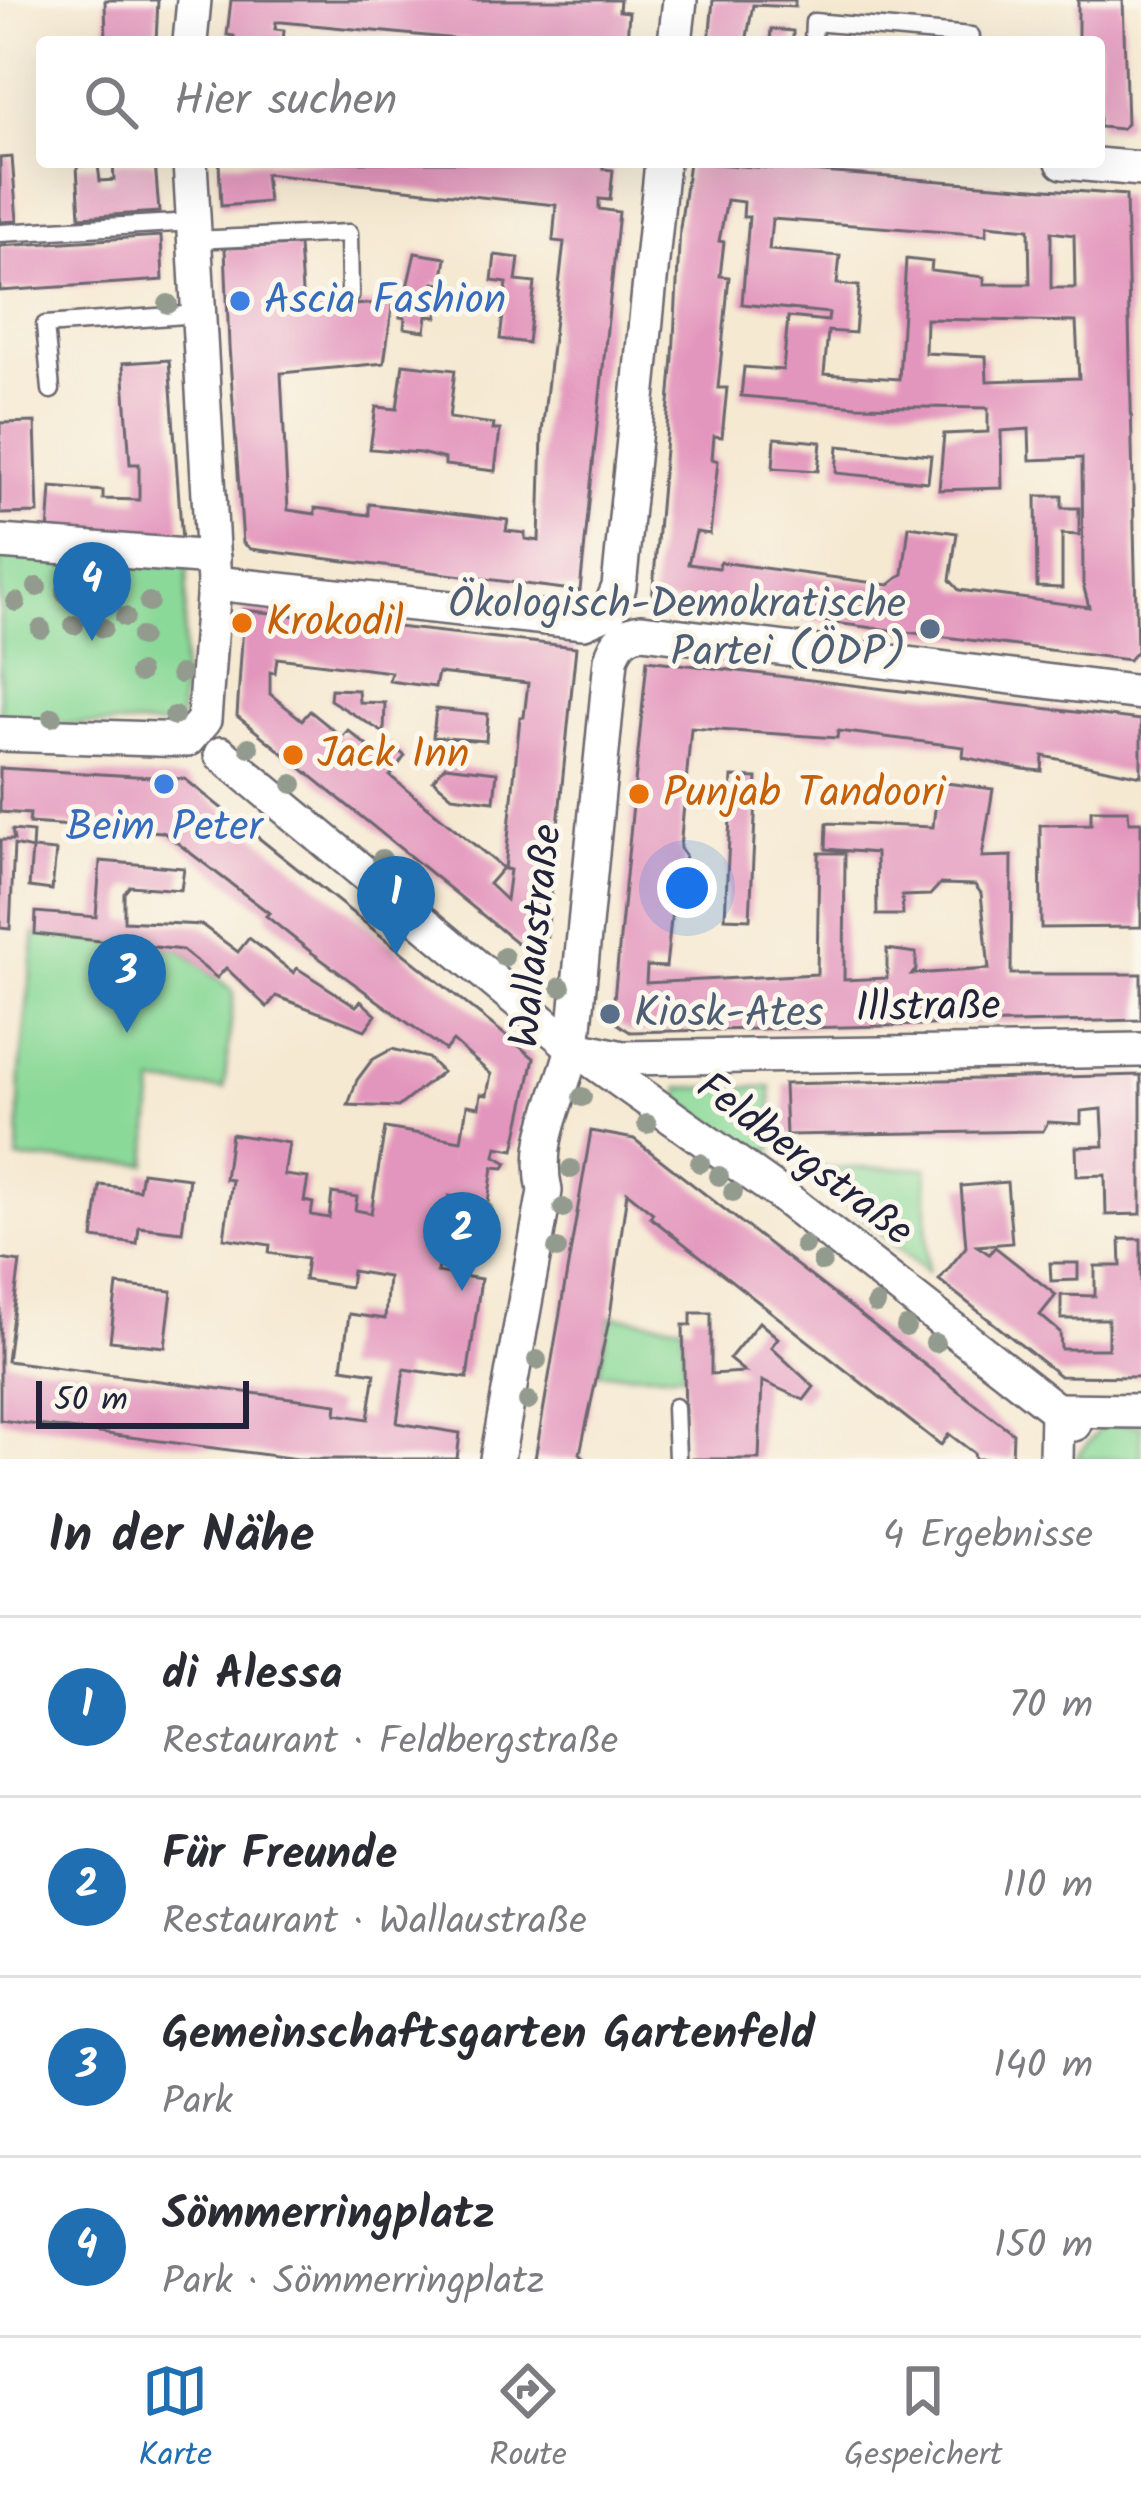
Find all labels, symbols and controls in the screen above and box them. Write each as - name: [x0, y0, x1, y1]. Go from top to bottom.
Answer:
- search box: [36, 36, 1105, 168]
- text: Hier suchen: [174, 66, 397, 138]
- icon: search: [78, 69, 144, 135]
- place label: Ascia Fashion: [264, 268, 506, 335]
- marker: Ascia Fashion: [227, 288, 253, 314]
- pin: 4: [53, 542, 131, 641]
- place label: Ökologisch-Demokratische Partei (ÖDP): [448, 572, 906, 687]
- place label: Krokodil: [266, 590, 404, 657]
- marker: Krokodil: [229, 610, 255, 636]
- marker: Ökologisch-Demokratische Partei (ÖDP): [917, 616, 943, 642]
- place label: Jack Inn: [317, 722, 469, 789]
- marker: Jack Inn: [280, 742, 306, 768]
- place label: Punjab Tandoori: [663, 761, 947, 828]
- marker: Beim Peter: [151, 771, 177, 797]
- marker: Punjab Tandoori: [626, 781, 652, 807]
- place label: Beim Peter: [66, 795, 264, 862]
- street label: Wallaustraße: [492, 821, 582, 1051]
- pin: 1: [357, 856, 435, 955]
- your location: [657, 858, 717, 918]
- pin: 3: [88, 934, 166, 1033]
- street label: Illstraße: [855, 973, 1001, 1043]
- place label: Kiosk-Ates: [634, 981, 823, 1048]
- marker: Kiosk-Ates: [597, 1001, 623, 1027]
- street label: Feldbergstraße: [681, 1056, 927, 1264]
- pin: 2: [423, 1192, 501, 1291]
- scale bar: [36, 1375, 249, 1428]
- text: 50 m: [54, 1375, 128, 1428]
- text: In der Nähe: [48, 1497, 314, 1578]
- text: 4 Ergebnisse: [883, 1506, 1093, 1568]
- text: di Alessa: [162, 1640, 343, 1712]
- text: 1: [81, 1676, 93, 1738]
- text: 70 m: [1009, 1676, 1093, 1738]
- text: Restaurant · Feldbergstraße: [162, 1712, 618, 1774]
- text: Für Freunde: [162, 1820, 397, 1892]
- text: 2: [76, 1856, 98, 1918]
- text: 110 m: [1002, 1856, 1093, 1918]
- text: Restaurant · Wallaustraße: [162, 1892, 587, 1954]
- text: Gemeinschaftsgarten Gartenfeld: [162, 2000, 815, 2072]
- text: 3: [76, 2036, 98, 2098]
- text: 140 m: [993, 2036, 1093, 2098]
- text: Park: [162, 2072, 233, 2134]
- text: Sömmerringplatz: [162, 2180, 495, 2252]
- text: 4: [76, 2216, 98, 2278]
- text: 150 m: [994, 2216, 1093, 2278]
- text: Park · Sömmerringplatz: [162, 2252, 544, 2314]
- tab: Karte: [139, 2358, 212, 2483]
- tab: Route: [489, 2358, 567, 2483]
- tab: Gespeichert: [844, 2358, 1002, 2483]

